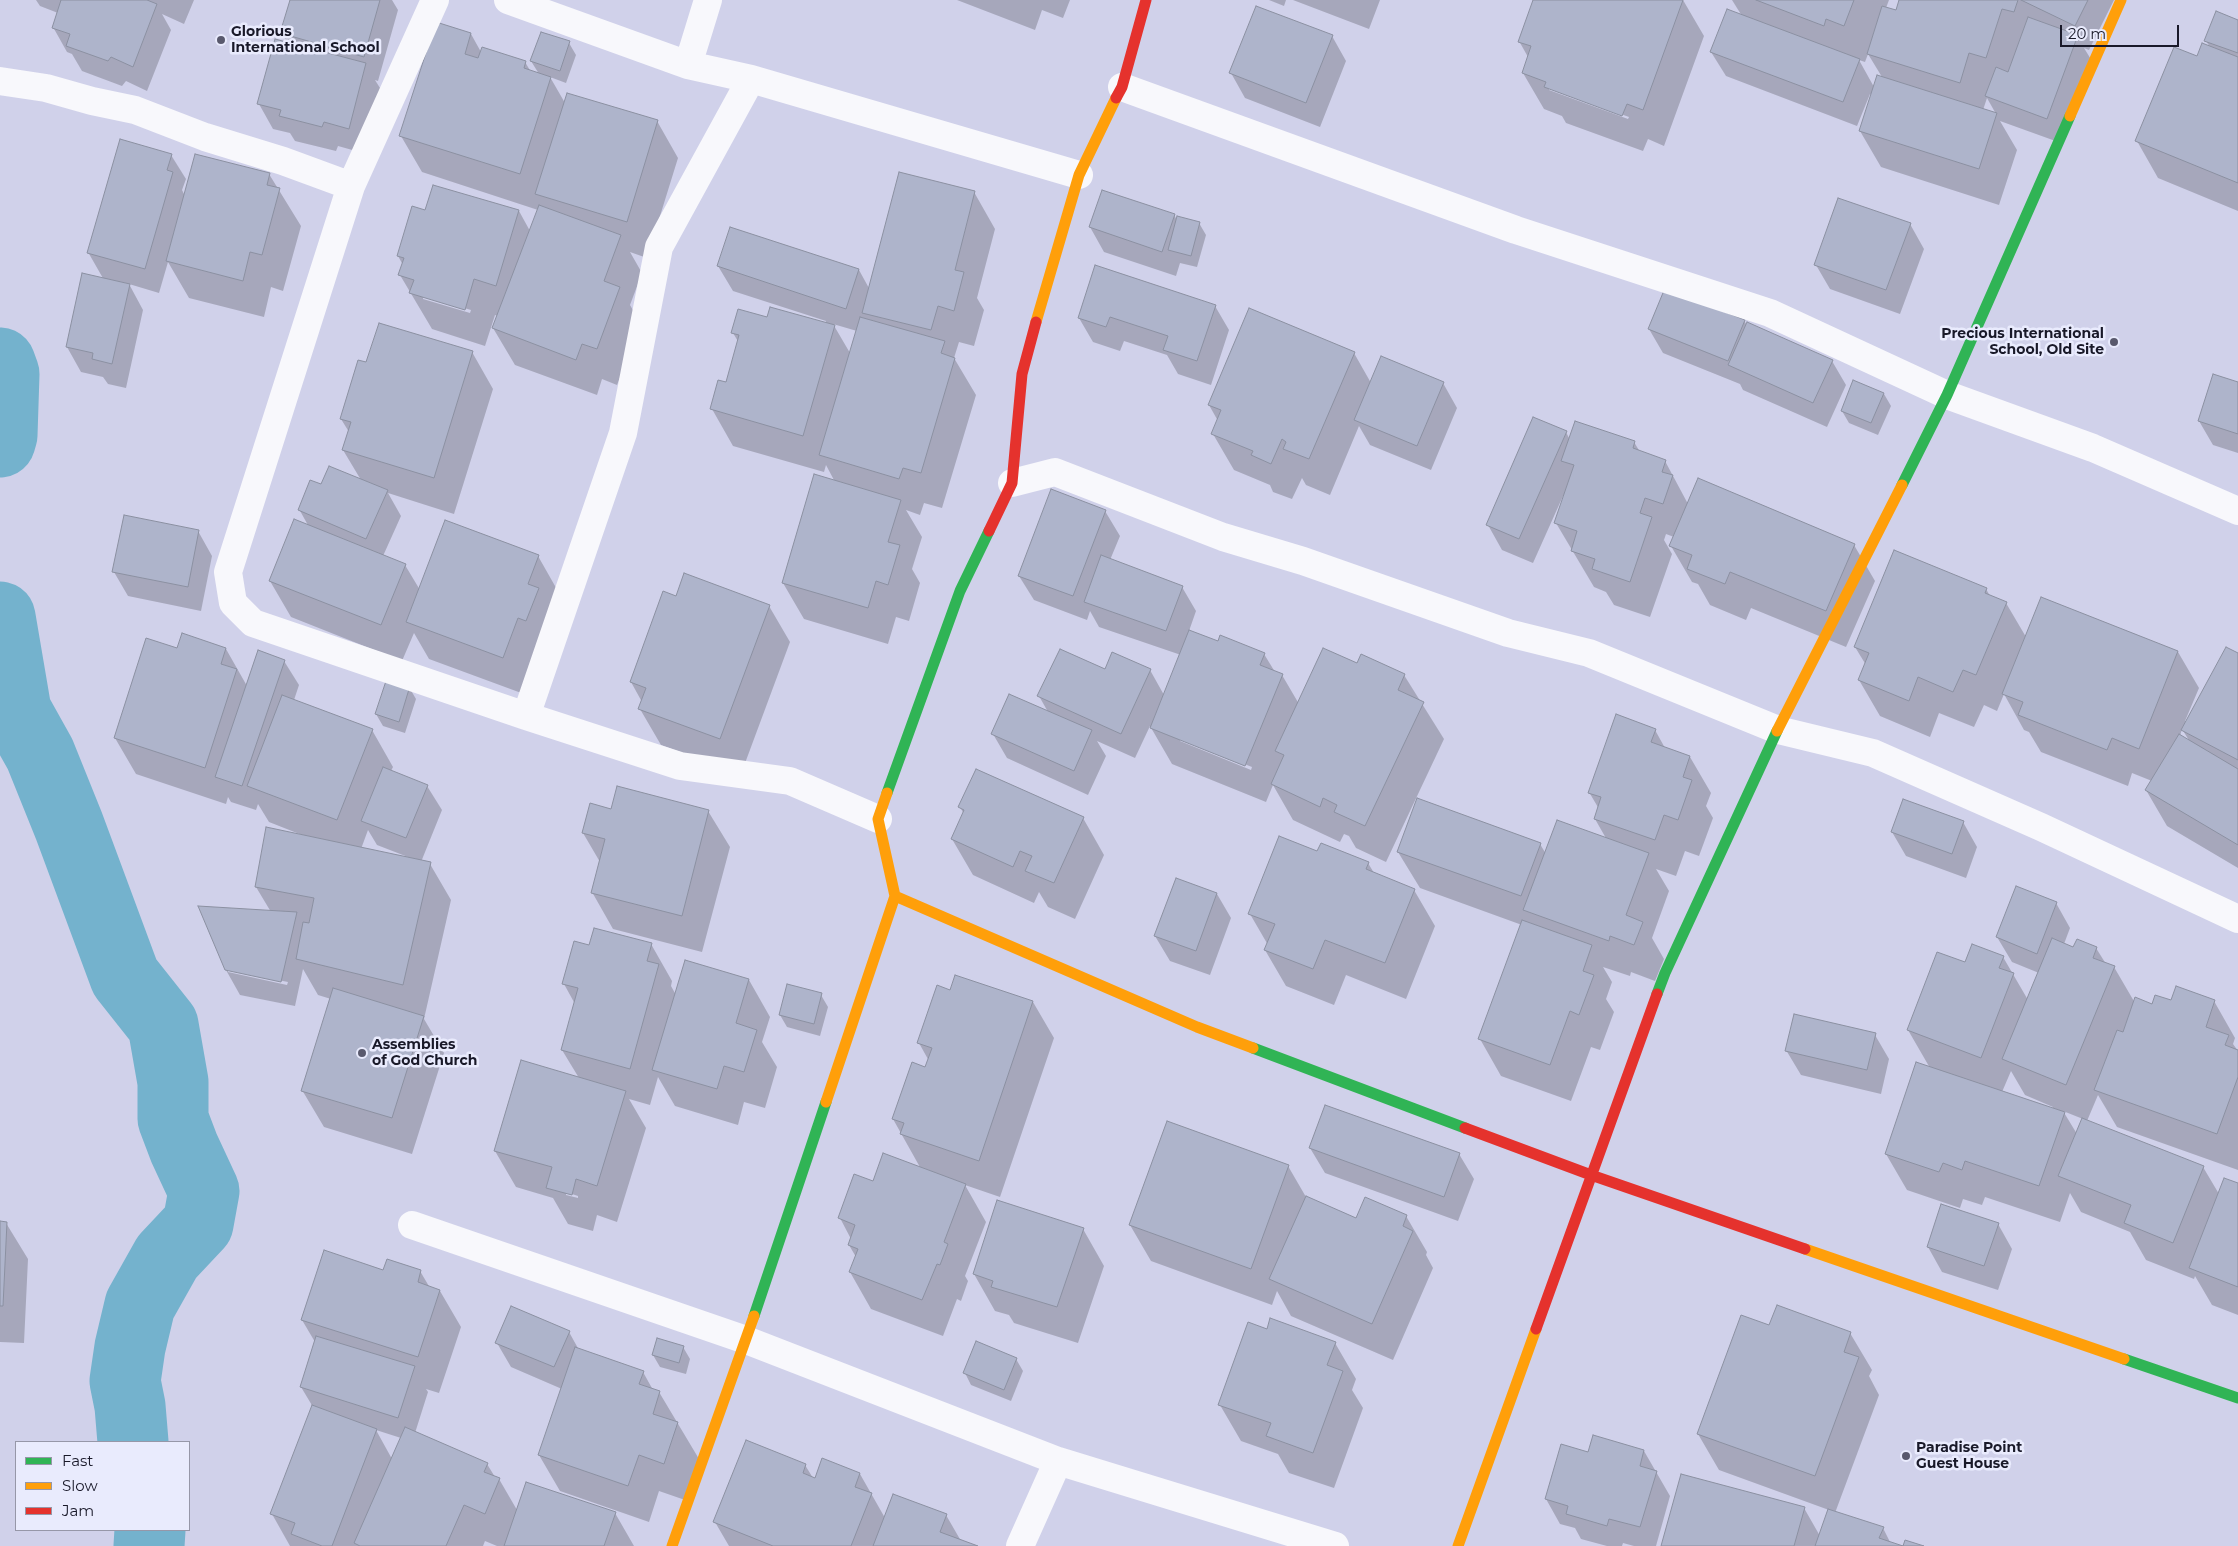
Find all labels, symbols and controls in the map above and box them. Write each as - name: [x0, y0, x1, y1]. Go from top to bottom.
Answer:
- scale bar: [2063, 15, 2182, 47]
- place label: Glorious International School: [231, 24, 380, 56]
- text: 20 m: [2068, 24, 2106, 43]
- marker: Glorious International School: [215, 34, 227, 46]
- place label: Precious International School, Old Site: [1941, 326, 2104, 358]
- marker: Precious International School, Old Site: [2108, 336, 2120, 348]
- place label: Assemblies of God Church: [372, 1037, 477, 1070]
- marker: Assemblies of God Church: [356, 1047, 368, 1059]
- place label: Paradise Point Guest House: [1916, 1440, 2022, 1472]
- legend: [15, 1441, 190, 1531]
- marker: Paradise Point Guest House: [1900, 1450, 1912, 1462]
- text: Fast: [62, 1451, 93, 1470]
- text: Slow: [62, 1476, 98, 1495]
- text: Jam: [62, 1501, 94, 1520]

